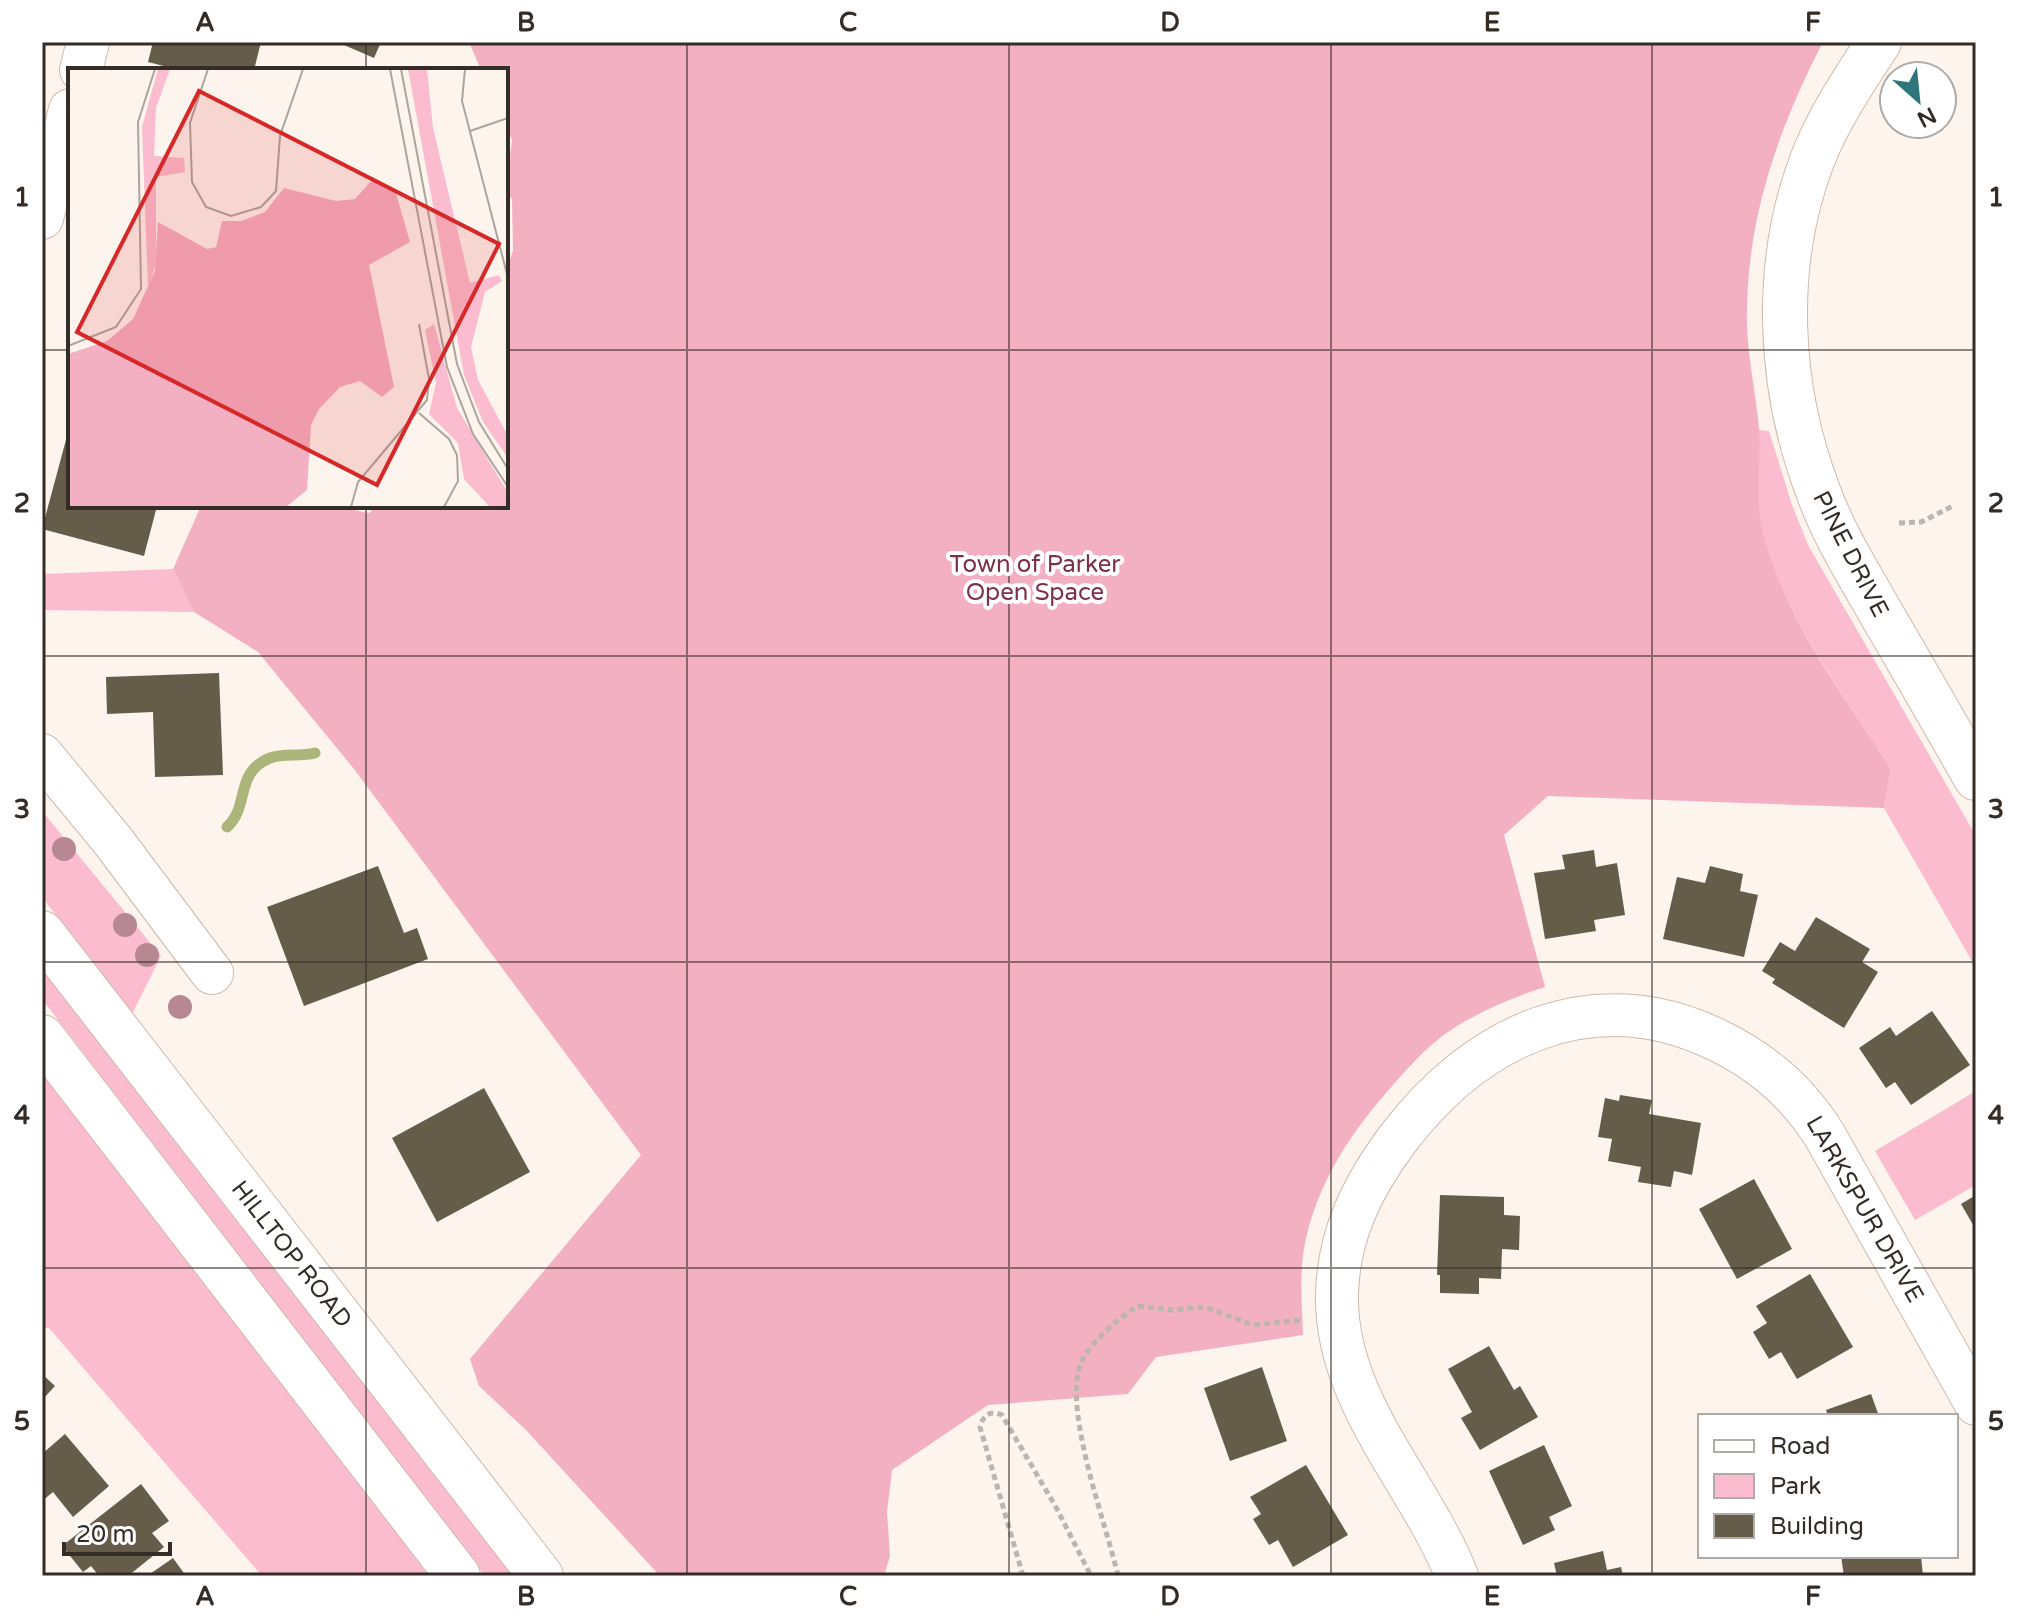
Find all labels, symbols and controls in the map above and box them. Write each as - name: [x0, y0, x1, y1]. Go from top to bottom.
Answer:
- text: A: [195, 7, 215, 38]
- text: B: [517, 7, 535, 38]
- text: C: [839, 7, 857, 38]
- text: D: [1160, 7, 1180, 38]
- text: E: [1484, 7, 1500, 38]
- text: F: [1805, 7, 1821, 38]
- north arrow: [1878, 60, 1958, 140]
- inset map: [68, 68, 508, 508]
- text: N: [1913, 101, 1940, 133]
- text: 1: [14, 182, 30, 213]
- text: 1: [1988, 182, 2004, 213]
- street label: PINE DRIVE: [1806, 486, 1895, 622]
- text: 2: [14, 488, 30, 519]
- text: 2: [1988, 488, 2004, 519]
- park label: Town of Parker Open Space: [949, 550, 1121, 607]
- text: 3: [14, 794, 30, 825]
- text: 3: [1988, 794, 2004, 825]
- text: 4: [14, 1100, 30, 1131]
- text: 4: [1988, 1100, 2004, 1131]
- street label: LARKSPUR DRIVE: [1799, 1111, 1930, 1308]
- street label: HILLTOP ROAD: [225, 1175, 358, 1334]
- text: 5: [14, 1406, 30, 1437]
- text: 5: [1988, 1406, 2004, 1437]
- legend: [1698, 1414, 1958, 1558]
- text: Road: [1770, 1432, 1830, 1461]
- text: Park: [1770, 1472, 1821, 1501]
- scale bar: [64, 1506, 170, 1556]
- text: Building: [1770, 1512, 1864, 1541]
- text: 20 m: [76, 1520, 134, 1549]
- text: A: [195, 1581, 215, 1612]
- text: B: [517, 1581, 535, 1612]
- text: C: [839, 1581, 857, 1612]
- text: D: [1160, 1581, 1180, 1612]
- text: E: [1484, 1581, 1500, 1612]
- text: F: [1805, 1581, 1821, 1612]

